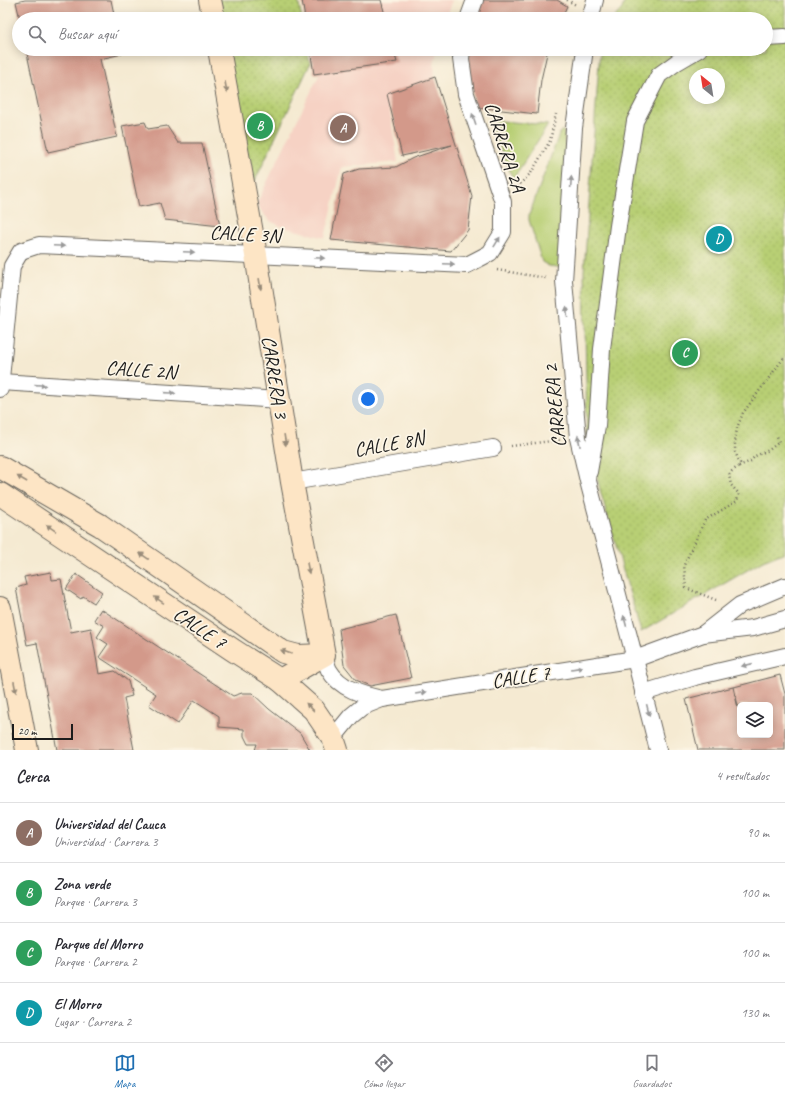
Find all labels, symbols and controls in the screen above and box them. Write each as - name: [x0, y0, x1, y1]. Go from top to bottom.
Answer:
- search box: [12, 12, 773, 56]
- icon: search: [26, 23, 48, 45]
- text: Buscar aquí: [58, 25, 117, 44]
- north arrow: [689, 68, 725, 104]
- one-way arrow: [223, 81, 229, 94]
- street label: CARRERA 2A: [479, 99, 532, 196]
- pin: B: [247, 111, 273, 141]
- one-way arrow: [471, 112, 477, 124]
- pin: A: [330, 113, 356, 143]
- one-way arrow: [567, 176, 574, 188]
- street label: CALLE 3N: [209, 220, 284, 248]
- pin: D: [706, 224, 732, 254]
- one-way arrow: [493, 237, 501, 247]
- one-way arrow: [53, 243, 65, 250]
- one-way arrow: [183, 249, 195, 256]
- one-way arrow: [313, 255, 325, 262]
- one-way arrow: [443, 261, 456, 267]
- one-way arrow: [258, 278, 264, 290]
- one-way arrow: [564, 306, 571, 318]
- street label: CARRERA 3: [256, 334, 294, 422]
- pin: C: [672, 338, 698, 368]
- street label: CALLE 2N: [105, 355, 180, 385]
- street label: CARRERA 2: [538, 361, 572, 449]
- one-way arrow: [34, 381, 46, 388]
- your location: [358, 389, 378, 409]
- one-way arrow: [164, 390, 176, 397]
- street label: CALLE 8N: [352, 425, 429, 462]
- one-way arrow: [282, 434, 288, 447]
- one-way arrow: [576, 435, 582, 447]
- one-way arrow: [16, 476, 28, 483]
- one-way arrow: [45, 524, 56, 532]
- one-way arrow: [139, 552, 149, 560]
- one-way arrow: [306, 562, 312, 574]
- one-way arrow: [154, 596, 164, 604]
- street label: CALLE 7: [169, 601, 232, 655]
- one-way arrow: [622, 615, 628, 627]
- one-way arrow: [279, 649, 291, 655]
- street label: CALLE 7: [490, 660, 553, 694]
- one-way arrow: [741, 663, 753, 669]
- one-way arrow: [571, 665, 583, 671]
- one-way arrow: [12, 681, 18, 693]
- one-way arrow: [415, 690, 427, 696]
- map controls: [737, 702, 773, 738]
- button: layers: [737, 702, 773, 738]
- one-way arrow: [305, 703, 315, 712]
- one-way arrow: [645, 704, 651, 717]
- scale bar: [12, 722, 73, 741]
- text: 20 m: [18, 724, 37, 738]
- text: Cerca: [16, 766, 49, 787]
- text: 4 resultados: [716, 768, 769, 784]
- text: Universidad del Cauca: [54, 815, 165, 834]
- text: A: [26, 825, 32, 841]
- text: 90 m: [747, 825, 769, 841]
- text: Universidad · Carrera 3: [54, 834, 158, 850]
- text: Zona verde: [54, 875, 110, 894]
- text: B: [26, 885, 32, 901]
- text: 100 m: [741, 885, 769, 901]
- text: Parque · Carrera 3: [54, 894, 137, 910]
- text: Parque del Morro: [54, 935, 142, 954]
- text: C: [26, 945, 32, 961]
- text: 100 m: [741, 945, 769, 961]
- text: Parque · Carrera 2: [54, 954, 137, 970]
- text: El Morro: [54, 995, 101, 1014]
- text: D: [25, 1005, 33, 1021]
- text: 130 m: [741, 1005, 769, 1021]
- text: Lugar · Carrera 2: [54, 1014, 131, 1030]
- tab: Mapa: [114, 1052, 136, 1090]
- tab: Cómo llegar: [363, 1052, 405, 1090]
- tab: Guardados: [633, 1052, 671, 1090]

